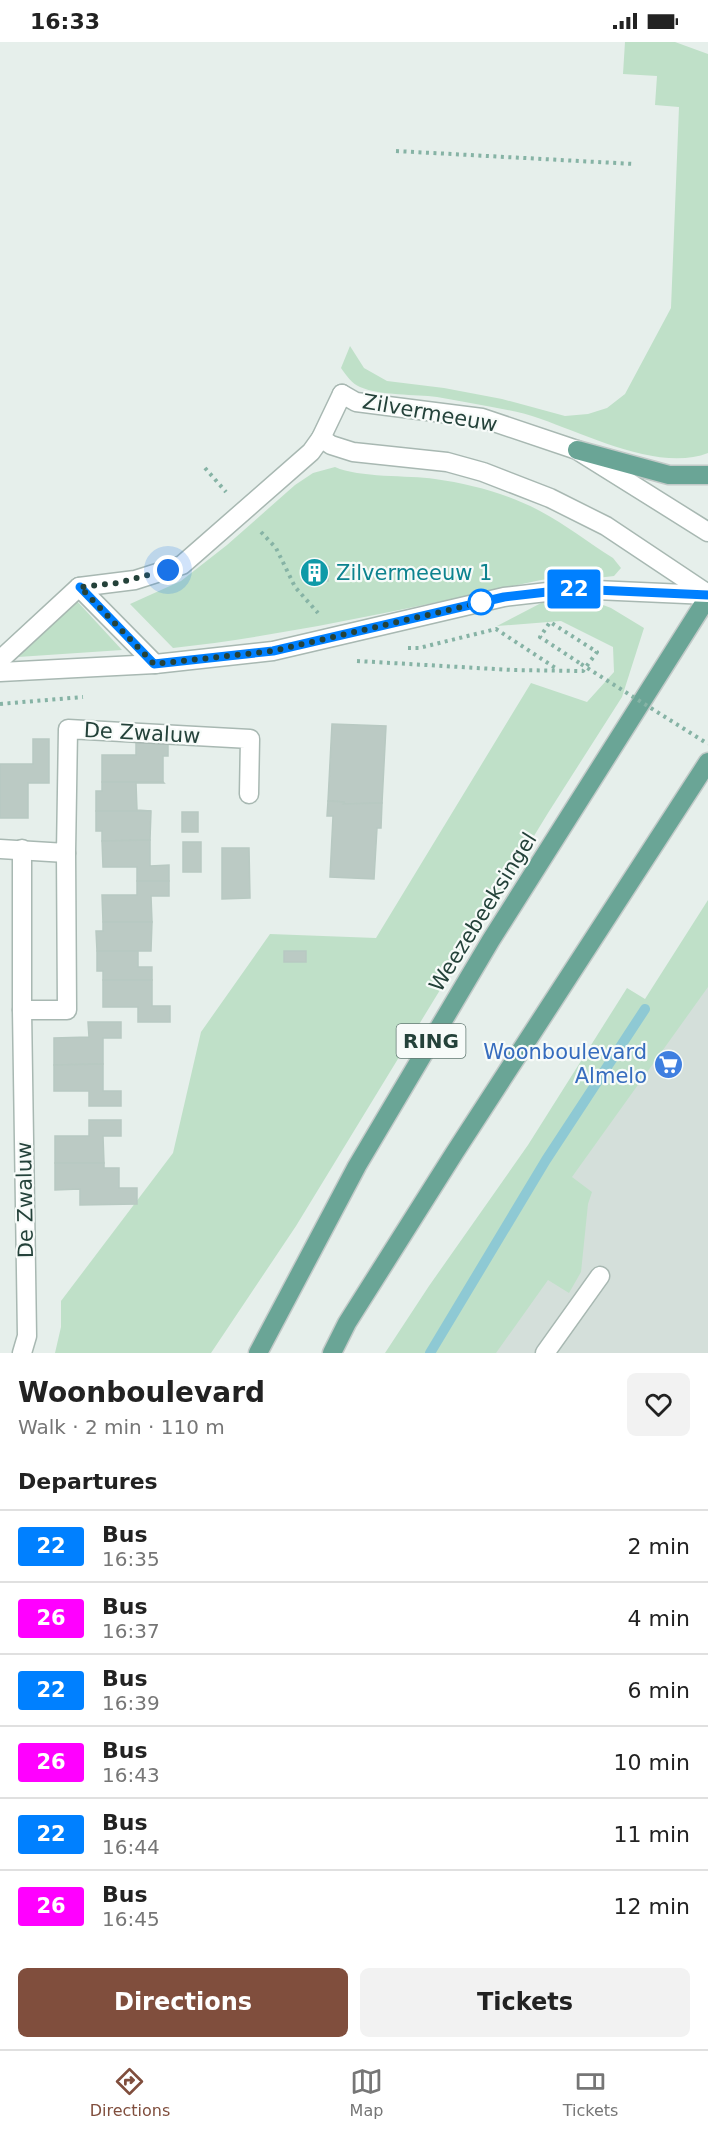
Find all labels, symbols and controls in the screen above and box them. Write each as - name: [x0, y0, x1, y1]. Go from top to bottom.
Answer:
- text: 16:33: [30, 9, 100, 34]
- street label: Zilvermeeuw: [361, 389, 499, 437]
- your location: [153, 555, 183, 585]
- building icon: Zilvermeeuw 1: [299, 557, 331, 589]
- place label: Zilvermeeuw 1: [336, 561, 493, 585]
- line badge: 22: [547, 570, 601, 608]
- text: 22: [559, 577, 589, 601]
- unlabelled marker: [468, 589, 494, 615]
- street label: De Zwaluw: [83, 718, 201, 748]
- street label: Weezebeeksingel: [424, 828, 542, 996]
- road number: RING: [396, 1024, 466, 1058]
- place label: Woonboulevard Almelo: [483, 1040, 647, 1088]
- supermarket icon: Woonboulevard Almelo: [652, 1048, 684, 1080]
- street label: De Zwaluw: [12, 1142, 38, 1258]
- button: heart: [627, 1373, 690, 1436]
- text: Woonboulevard: [18, 1376, 265, 1409]
- text: Walk · 2 min · 110 m: [18, 1415, 225, 1439]
- text: Departures: [18, 1469, 158, 1494]
- text: Bus: [102, 1522, 148, 1547]
- text: 22: [36, 1534, 66, 1558]
- text: 2 min: [628, 1534, 690, 1559]
- text: 16:35: [102, 1547, 160, 1571]
- text: Bus: [102, 1594, 148, 1619]
- text: 26: [36, 1606, 66, 1630]
- text: 4 min: [628, 1606, 690, 1631]
- text: 16:37: [102, 1619, 160, 1643]
- text: Bus: [102, 1666, 148, 1691]
- text: 22: [36, 1678, 66, 1702]
- text: 6 min: [628, 1678, 690, 1703]
- text: 16:39: [102, 1691, 160, 1715]
- text: Bus: [102, 1738, 148, 1763]
- text: 26: [36, 1750, 66, 1774]
- text: 10 min: [614, 1750, 690, 1775]
- text: 16:43: [102, 1763, 160, 1787]
- text: Bus: [102, 1810, 148, 1835]
- text: 22: [36, 1822, 66, 1846]
- text: 11 min: [614, 1822, 690, 1847]
- text: 16:44: [102, 1835, 160, 1859]
- text: Bus: [102, 1882, 148, 1907]
- text: 26: [36, 1894, 66, 1918]
- text: 12 min: [614, 1894, 690, 1919]
- text: 16:45: [102, 1907, 160, 1931]
- button: Directions: [18, 1968, 348, 2037]
- button: Tickets: [360, 1968, 690, 2037]
- tab: Directions: [90, 2065, 170, 2120]
- tab: Map: [350, 2065, 383, 2120]
- tab: Tickets: [563, 2065, 618, 2120]

